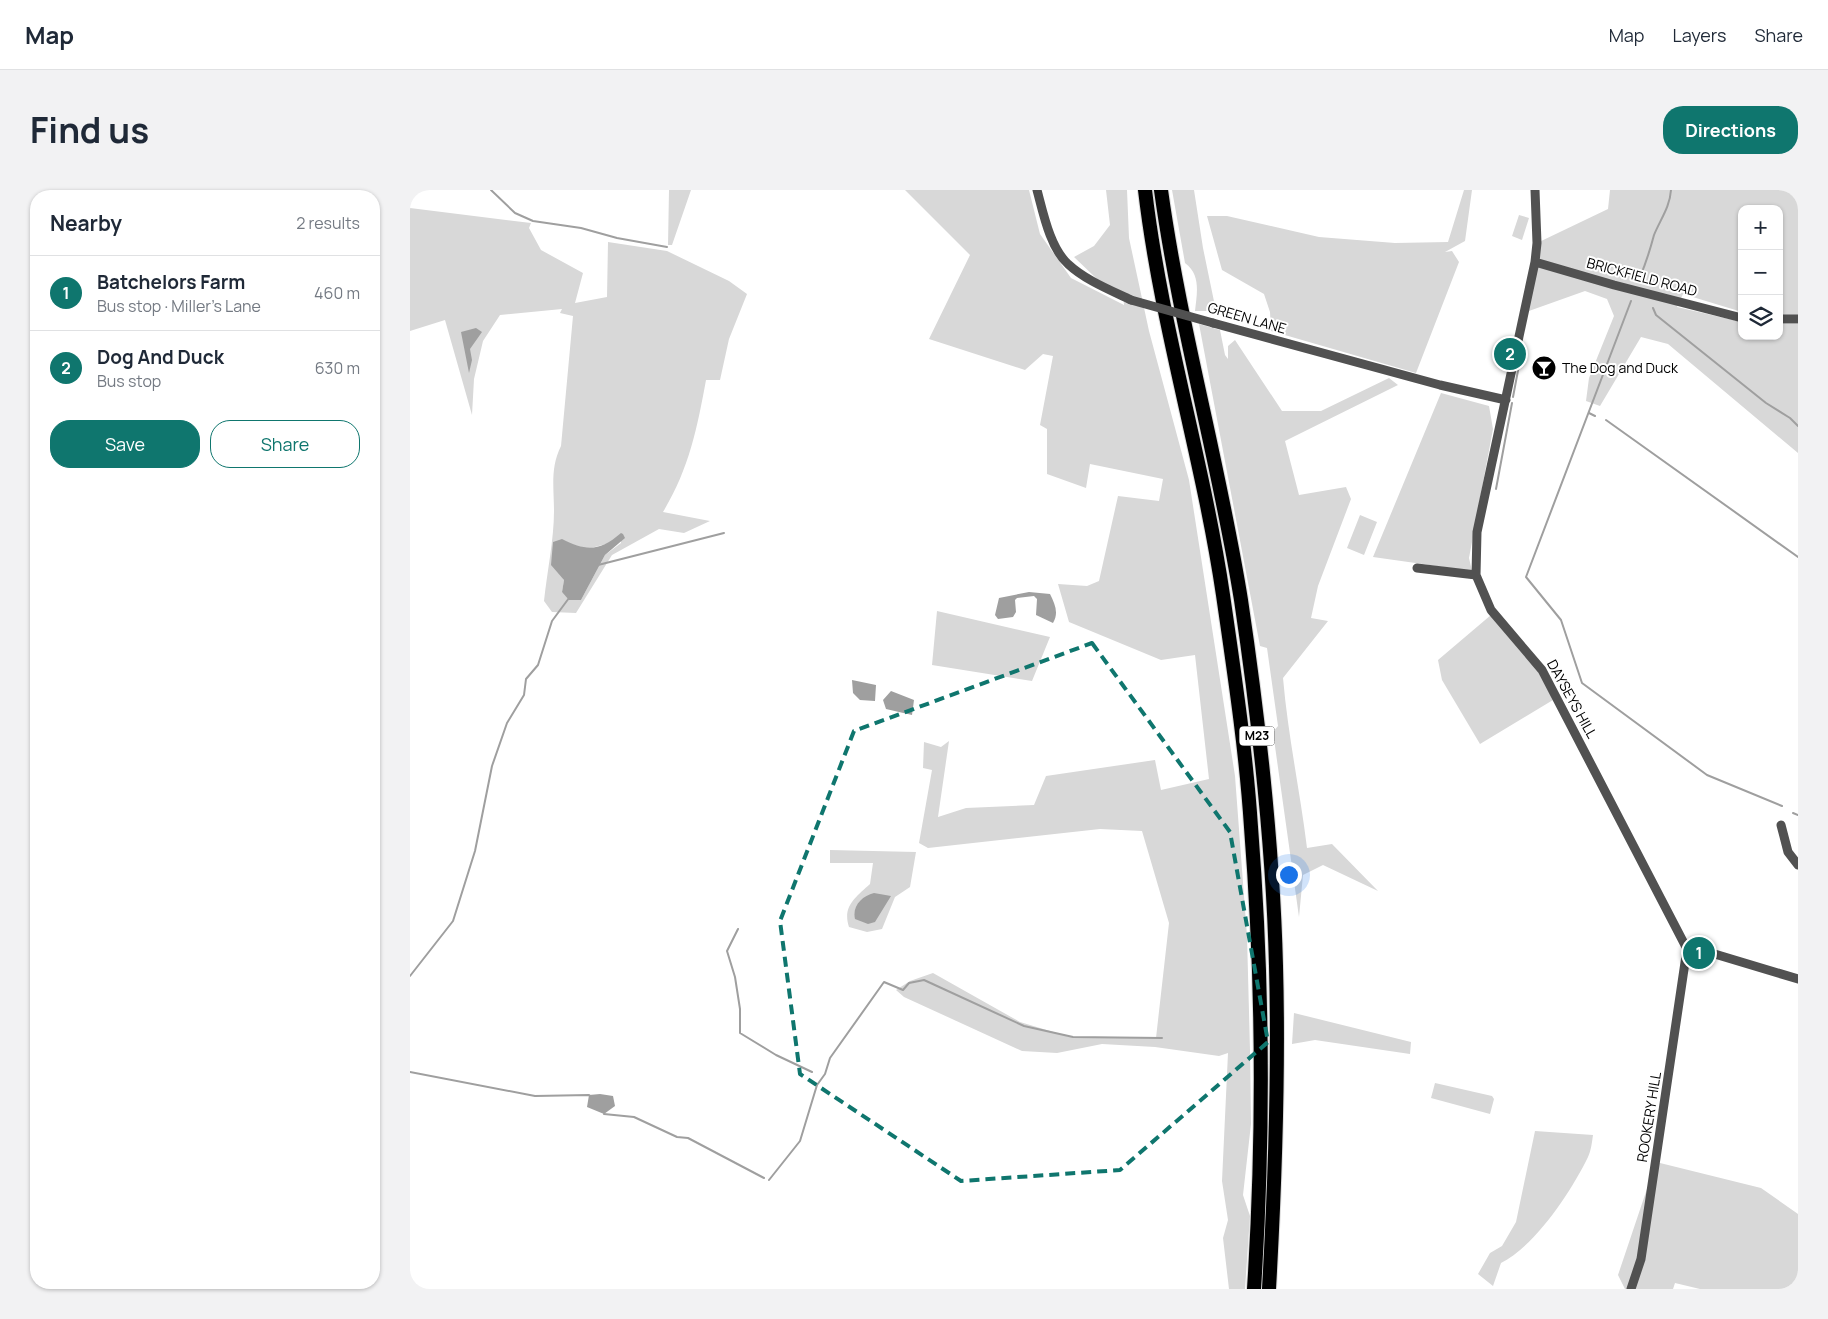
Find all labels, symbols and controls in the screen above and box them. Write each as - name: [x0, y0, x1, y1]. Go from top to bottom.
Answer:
- text: Map: [25, 18, 74, 51]
- text: Map: [1609, 23, 1644, 47]
- text: Layers: [1672, 23, 1726, 47]
- text: Share: [1754, 23, 1803, 47]
- text: Find us: [30, 106, 149, 154]
- button: Directions: [1663, 106, 1798, 154]
- map controls: [1738, 205, 1783, 340]
- button: +: [1738, 205, 1783, 250]
- text: Nearby: [50, 209, 122, 237]
- text: 2 results: [296, 212, 360, 234]
- button: −: [1738, 250, 1783, 295]
- street label: BRICKFIELD ROAD: [1585, 253, 1699, 300]
- text: Batchelors Farm: [97, 269, 245, 295]
- text: 1: [62, 282, 70, 304]
- text: 460 m: [314, 282, 360, 304]
- text: Bus stop · Miller's Lane: [97, 295, 261, 317]
- button: layers: [1738, 295, 1783, 340]
- street label: GREEN LANE: [1206, 297, 1289, 338]
- pin: 2: [1494, 335, 1526, 373]
- text: Dog And Duck: [97, 344, 224, 370]
- bar icon: The Dog and Duck: [1531, 355, 1557, 381]
- text: 2: [61, 357, 71, 379]
- text: 630 m: [315, 357, 360, 379]
- place label: The Dog and Duck: [1562, 358, 1679, 377]
- text: Bus stop: [97, 370, 161, 392]
- button: Save: [50, 420, 200, 468]
- button: Share: [210, 420, 360, 468]
- street label: DAYSEYS HILL: [1543, 656, 1602, 741]
- road number: M23: [1240, 726, 1274, 746]
- your location: [1276, 862, 1302, 888]
- pin: 1: [1683, 934, 1715, 972]
- street label: ROOKERY HILL: [1632, 1070, 1665, 1163]

